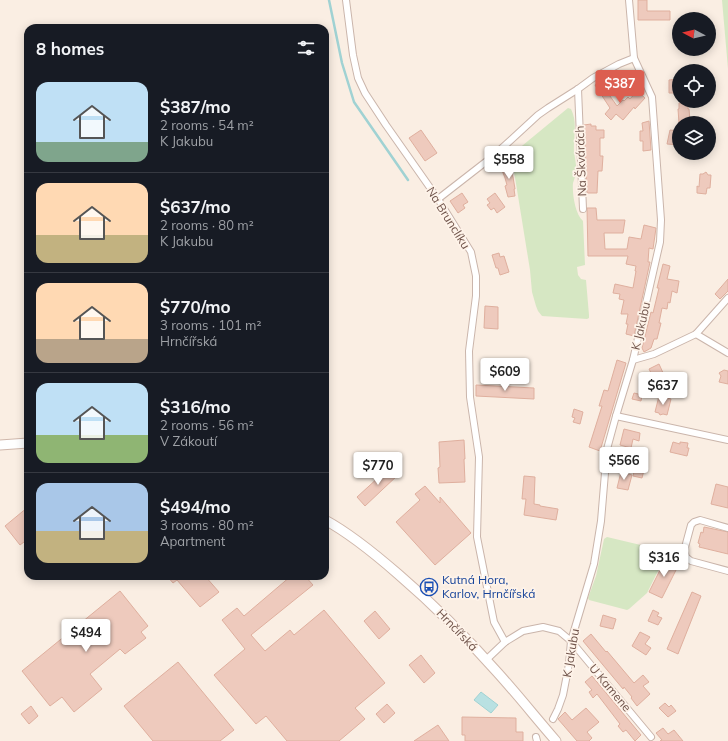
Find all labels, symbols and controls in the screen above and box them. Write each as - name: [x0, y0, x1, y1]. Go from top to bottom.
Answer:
- north arrow: [672, 12, 716, 56]
- map controls: [672, 12, 716, 160]
- icon: filters: [295, 37, 317, 59]
- text: 8 homes: [36, 38, 104, 59]
- button: locate: [672, 64, 716, 108]
- pin: $387: [596, 70, 644, 104]
- text: $387: [604, 75, 636, 91]
- text: $387/mo: [160, 96, 231, 117]
- icon: home: [68, 98, 116, 146]
- button: layers: [672, 116, 716, 160]
- text: 2 rooms · 54 m²: [160, 117, 254, 133]
- street label: Na Škvárách: [572, 125, 589, 197]
- text: K Jakubu: [160, 133, 213, 149]
- pin: $558: [485, 146, 533, 180]
- text: $558: [493, 151, 525, 167]
- street label: Na Brunclíku: [423, 184, 474, 252]
- text: $637/mo: [160, 196, 231, 217]
- icon: home: [68, 199, 116, 247]
- text: 2 rooms · 80 m²: [160, 217, 254, 233]
- text: K Jakubu: [160, 233, 213, 249]
- text: $770/mo: [160, 296, 231, 317]
- icon: home: [68, 299, 116, 347]
- street label: K Jakubu: [628, 300, 653, 352]
- text: 3 rooms · 101 m²: [160, 317, 261, 333]
- text: Hrnčířská: [160, 333, 217, 349]
- pin: $609: [481, 358, 529, 392]
- text: $609: [489, 363, 521, 379]
- pin: $637: [639, 372, 687, 406]
- text: $637: [647, 377, 679, 393]
- text: $316/mo: [160, 396, 231, 417]
- icon: home: [68, 399, 116, 447]
- text: 2 rooms · 56 m²: [160, 417, 254, 433]
- text: V Zákoutí: [160, 433, 217, 449]
- pin: $566: [600, 447, 648, 481]
- pin: $770: [354, 452, 402, 486]
- text: $566: [608, 452, 640, 468]
- text: $770: [362, 457, 394, 473]
- text: $494/mo: [160, 496, 231, 517]
- icon: home: [68, 499, 116, 547]
- text: 3 rooms · 80 m²: [160, 517, 254, 533]
- text: Apartment: [160, 533, 225, 549]
- pin: $316: [640, 544, 688, 578]
- text: $316: [648, 549, 680, 565]
- place label: Kutná Hora, Karlov, Hrnčířská: [442, 572, 535, 601]
- bus stop icon: Kutná Hora, Karlov, Hrnčířská: [419, 577, 439, 597]
- street label: Hrnčířská: [434, 605, 481, 654]
- pin: $494: [62, 619, 110, 653]
- text: $494: [70, 624, 102, 640]
- street label: K Jakubu: [559, 627, 582, 678]
- street label: U Kamene: [586, 661, 635, 714]

